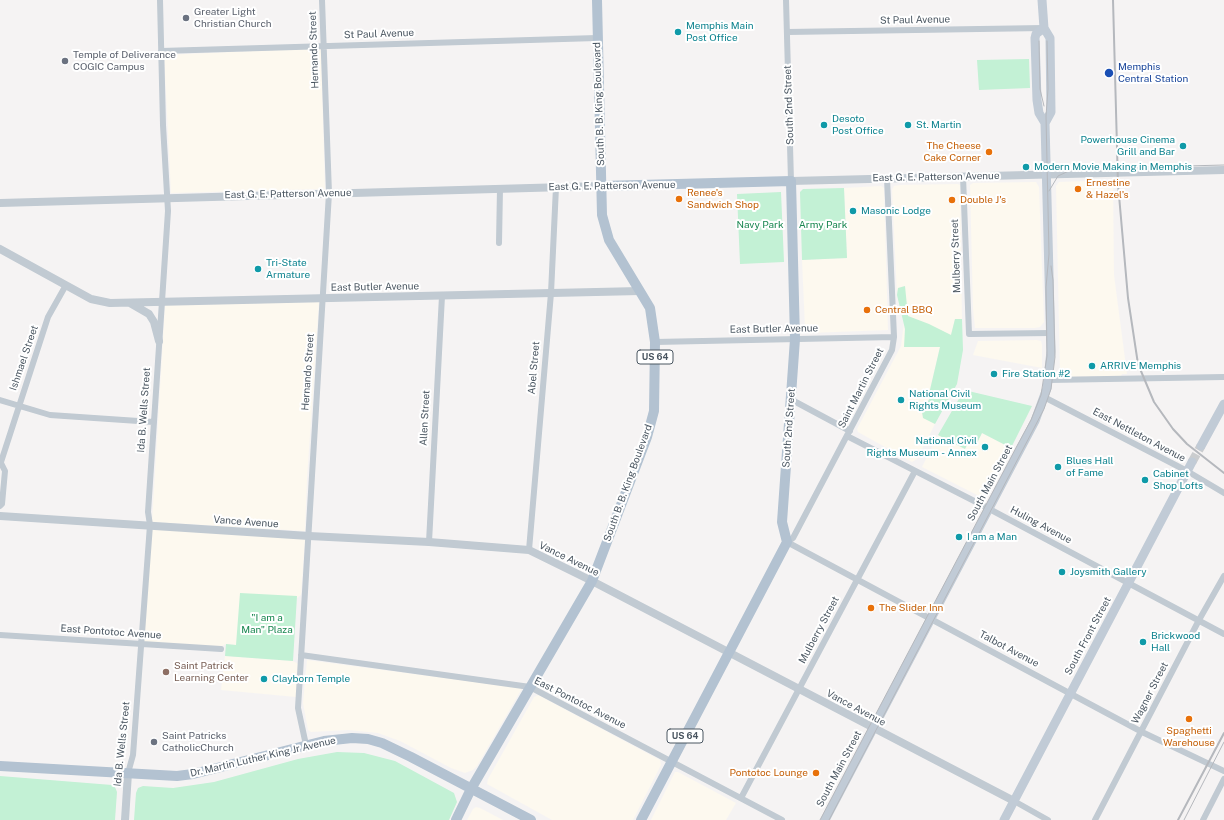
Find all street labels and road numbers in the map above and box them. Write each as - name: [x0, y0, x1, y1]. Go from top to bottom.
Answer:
- street label: Hernando Street: [307, 11, 321, 89]
- street label: St Paul Avenue: [880, 13, 950, 27]
- street label: St Paul Avenue: [344, 27, 414, 41]
- street label: South B. B. King Boulevard: [591, 42, 607, 166]
- street label: South 2nd Street: [782, 65, 796, 145]
- street label: East G. E. Patterson Avenue: [872, 170, 1000, 184]
- street label: East G. E. Patterson Avenue: [548, 179, 676, 193]
- street label: East G. E. Patterson Avenue: [224, 187, 352, 201]
- street label: Mulberry Street: [949, 219, 963, 293]
- street label: East Butler Avenue: [331, 280, 419, 294]
- street label: East Butler Avenue: [730, 322, 818, 336]
- street label: Ishmael Street: [7, 324, 41, 392]
- street label: Hernando Street: [299, 333, 317, 411]
- street label: Abel Street: [526, 341, 542, 395]
- street label: Saint Martin Street: [836, 346, 886, 430]
- road number: US 64: [637, 350, 673, 364]
- street label: Ida B. Wells Street: [135, 367, 153, 453]
- street label: South 2nd Street: [780, 388, 798, 468]
- street label: Allen Street: [418, 390, 432, 446]
- street label: East Nettleton Avenue: [1091, 405, 1187, 465]
- street label: South B. B. King Boulevard: [601, 423, 655, 543]
- street label: South Main Street: [965, 443, 1015, 523]
- street label: Huling Avenue: [1008, 504, 1074, 546]
- street label: Vance Avenue: [213, 514, 279, 530]
- street label: Vance Avenue: [537, 539, 601, 579]
- street label: Mulberry Street: [796, 594, 842, 666]
- street label: South Front Street: [1062, 595, 1114, 677]
- street label: East Pontotoc Avenue: [60, 622, 162, 642]
- street label: Talbot Avenue: [977, 628, 1041, 670]
- street label: Wagner Street: [1129, 660, 1171, 726]
- street label: East Pontotoc Avenue: [532, 675, 628, 731]
- street label: Vance Avenue: [824, 687, 888, 729]
- street label: Ida B. Wells Street: [112, 701, 132, 787]
- road number: US 64: [667, 729, 703, 743]
- street label: South Main Street: [814, 729, 864, 809]
- street label: Dr. Martin Luther King Jr Avenue: [189, 734, 337, 780]

